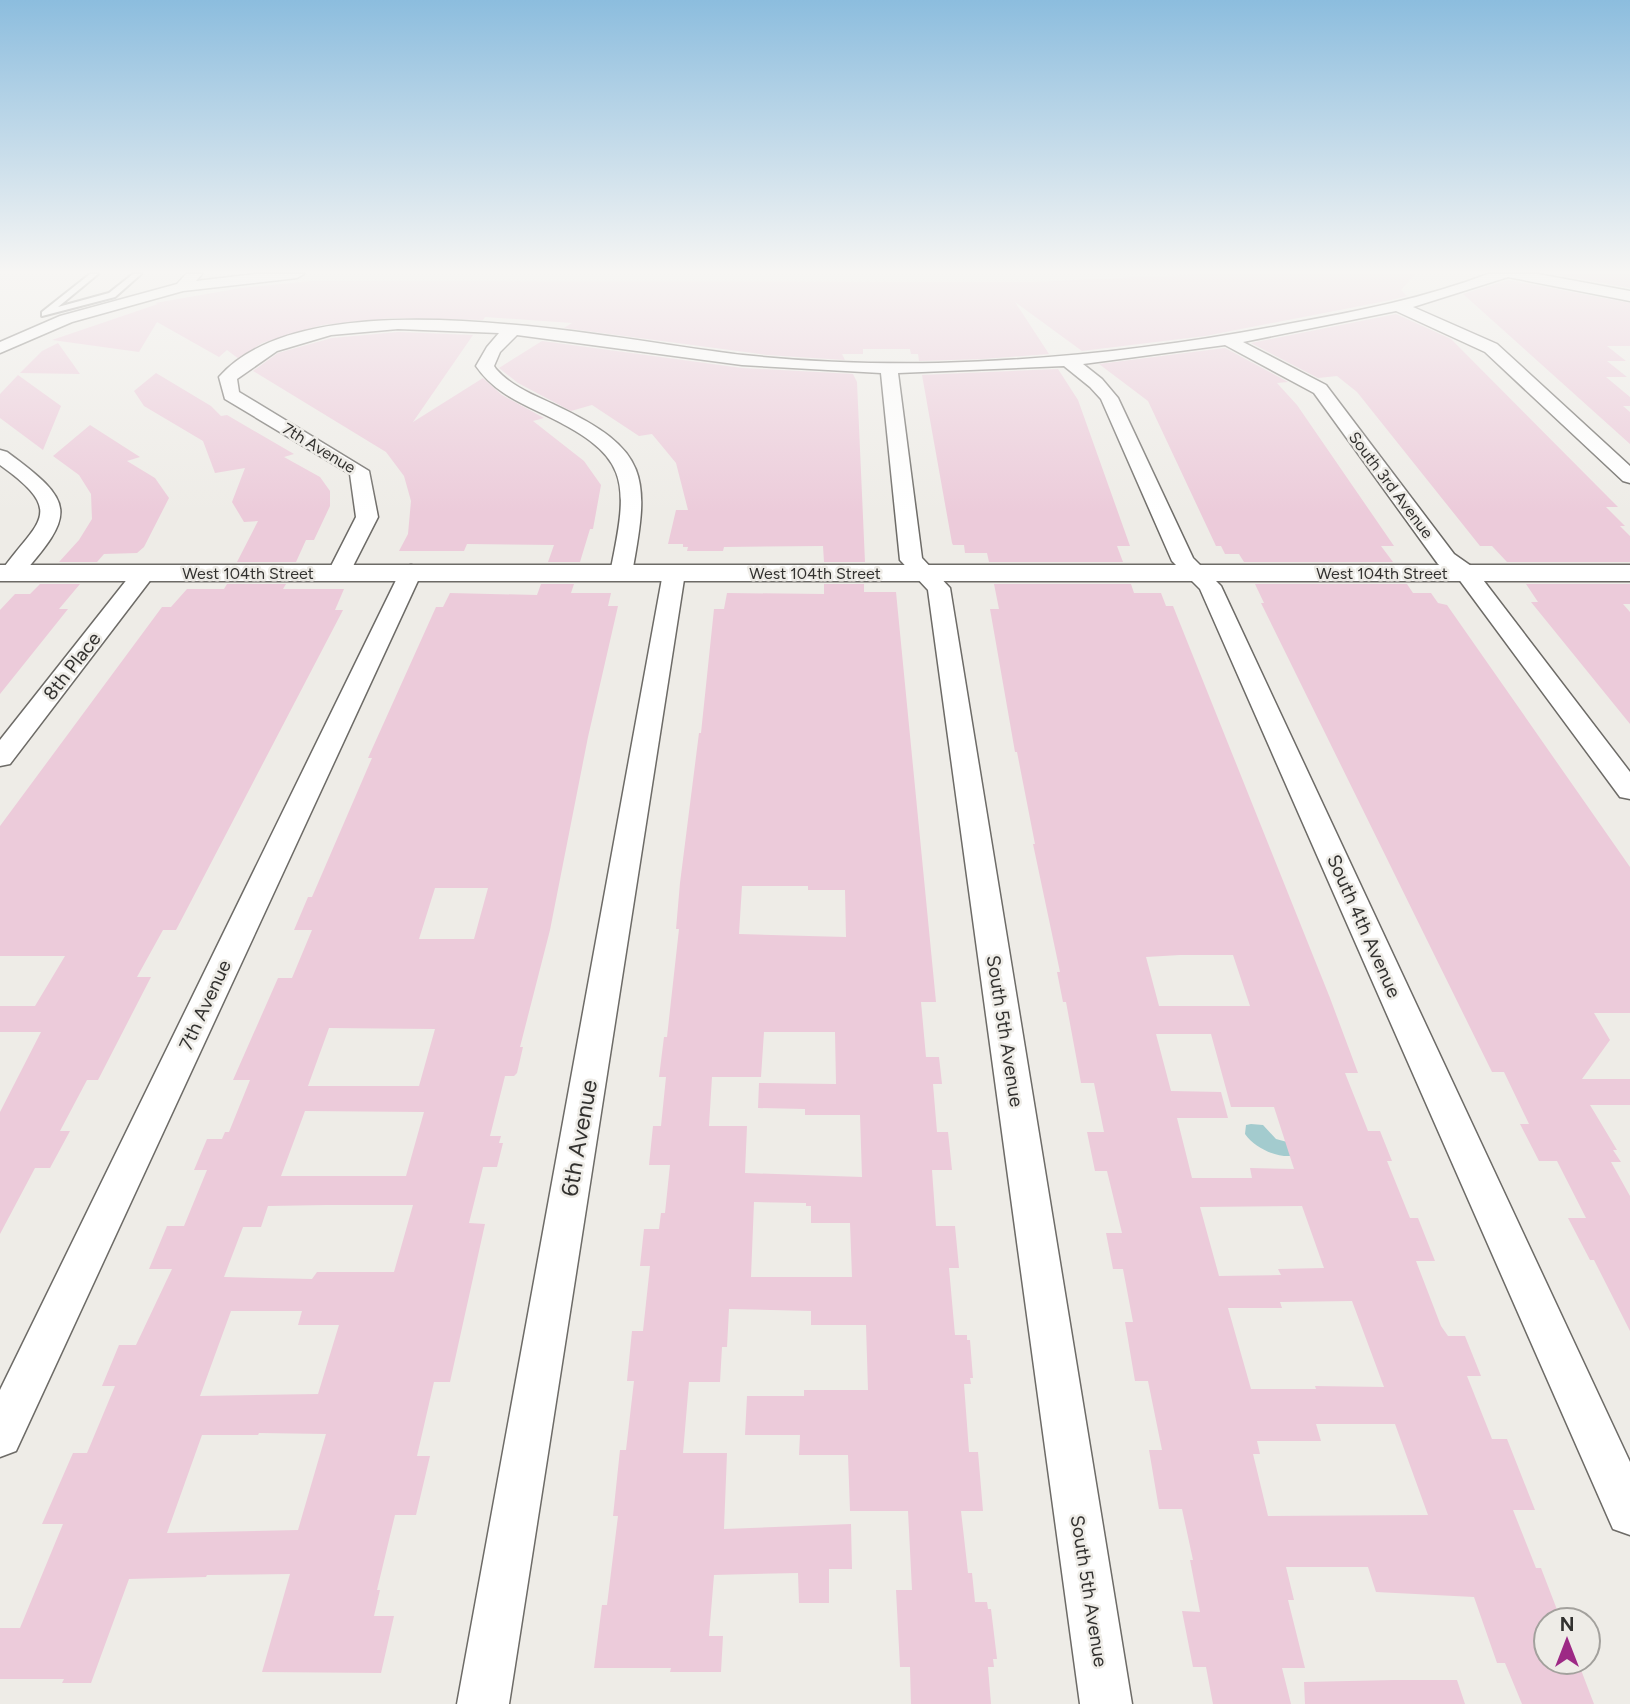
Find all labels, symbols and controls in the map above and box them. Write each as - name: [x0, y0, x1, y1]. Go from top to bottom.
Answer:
- street label: 7th Avenue: [279, 419, 359, 477]
- street label: South 3rd Avenue: [1345, 428, 1437, 542]
- street label: West 104th Street: [182, 564, 314, 583]
- street label: West 104th Street: [749, 564, 881, 583]
- street label: West 104th Street: [1316, 564, 1448, 583]
- street label: 8th Place: [38, 628, 106, 704]
- street label: South 4th Avenue: [1322, 851, 1406, 1001]
- street label: South 5th Avenue: [982, 953, 1028, 1109]
- street label: 7th Avenue: [174, 956, 236, 1054]
- street label: 6th Avenue: [555, 1077, 603, 1199]
- street label: South 5th Avenue: [1066, 1513, 1112, 1669]
- north arrow: [1532, 1606, 1602, 1676]
- text: N: [1560, 1613, 1574, 1636]

